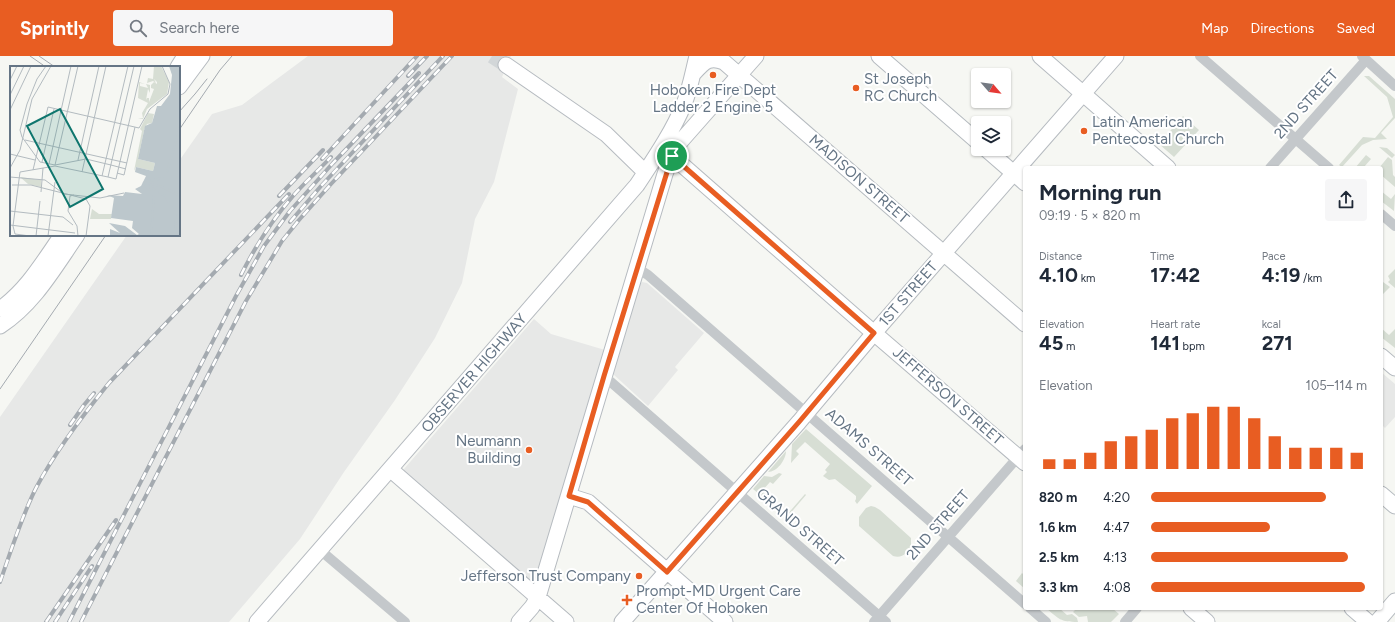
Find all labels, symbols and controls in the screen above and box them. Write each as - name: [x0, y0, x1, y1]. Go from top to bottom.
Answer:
- search box: [113, 10, 393, 46]
- text: Sprintly: [20, 17, 89, 40]
- icon: search: [127, 17, 149, 39]
- text: Search here: [159, 19, 239, 37]
- text: Map: [1201, 20, 1229, 37]
- text: Directions: [1251, 20, 1314, 37]
- text: Saved: [1336, 20, 1375, 37]
- street label: 2ND STREET: [1270, 65, 1342, 142]
- inset map: [10, 66, 180, 236]
- north arrow: [971, 68, 1011, 108]
- map controls: [971, 68, 1011, 156]
- marker: Hoboken Fire Dept Ladder 2 Engine 5: [708, 70, 718, 80]
- place label: St Joseph RC Church: [864, 70, 937, 105]
- place label: Hoboken Fire Dept Ladder 2 Engine 5: [650, 81, 777, 116]
- marker: St Joseph RC Church: [851, 83, 861, 93]
- place label: Latin American Pentecostal Church: [1092, 113, 1224, 148]
- button: layers: [971, 116, 1011, 156]
- marker: Latin American Pentecostal Church: [1079, 126, 1089, 136]
- street label: MADISON STREET: [805, 131, 913, 228]
- pin: [655, 139, 689, 173]
- icon: arrive: [661, 145, 683, 167]
- text: Morning run: [1039, 179, 1162, 206]
- button: share: [1325, 179, 1367, 221]
- text: 09:19 · 5 × 820 m: [1039, 208, 1140, 223]
- text: Distance: [1039, 250, 1082, 263]
- text: Time: [1150, 250, 1174, 263]
- text: Pace: [1262, 250, 1285, 263]
- street label: 1ST STREET: [875, 257, 942, 330]
- text: 4.10: [1039, 263, 1078, 287]
- text: 17:42: [1150, 263, 1200, 287]
- text: 4:19: [1262, 263, 1300, 287]
- text: km: [1078, 272, 1095, 285]
- text: /km: [1300, 272, 1322, 285]
- street label: OBSERVER HIGHWAY: [417, 310, 531, 436]
- text: Elevation: [1039, 318, 1084, 331]
- text: Heart rate: [1150, 318, 1200, 331]
- text: kcal: [1262, 318, 1281, 331]
- text: 45: [1039, 331, 1063, 355]
- text: 141: [1150, 331, 1180, 355]
- text: 271: [1262, 331, 1293, 355]
- text: m: [1063, 340, 1075, 353]
- text: bpm: [1180, 340, 1205, 353]
- street label: JEFFERSON STREET: [889, 343, 1007, 449]
- text: Elevation: [1039, 378, 1092, 393]
- text: 105–114 m: [1306, 378, 1367, 393]
- street label: ADAMS STREET: [822, 404, 917, 490]
- place label: Neumann Building: [456, 432, 521, 467]
- marker: Neumann Building: [524, 445, 534, 455]
- street label: GRAND STREET: [753, 484, 848, 570]
- street label: 2ND STREET: [903, 486, 974, 564]
- text: 820 m: [1039, 490, 1077, 505]
- text: 4:20: [1103, 490, 1130, 505]
- text: 1.6 km: [1039, 520, 1077, 535]
- text: 4:47: [1103, 520, 1129, 535]
- text: 2.5 km: [1039, 550, 1079, 565]
- text: 4:13: [1103, 550, 1127, 565]
- place label: Jefferson Trust Company: [461, 567, 631, 585]
- marker: Jefferson Trust Company: [634, 571, 644, 581]
- text: 3.3 km: [1039, 580, 1078, 595]
- text: 4:08: [1103, 580, 1131, 595]
- place label: Prompt-MD Urgent Care Center Of Hoboken: [636, 582, 801, 617]
- marker: Prompt-MD Urgent Care Center Of Hoboken: [621, 594, 633, 606]

